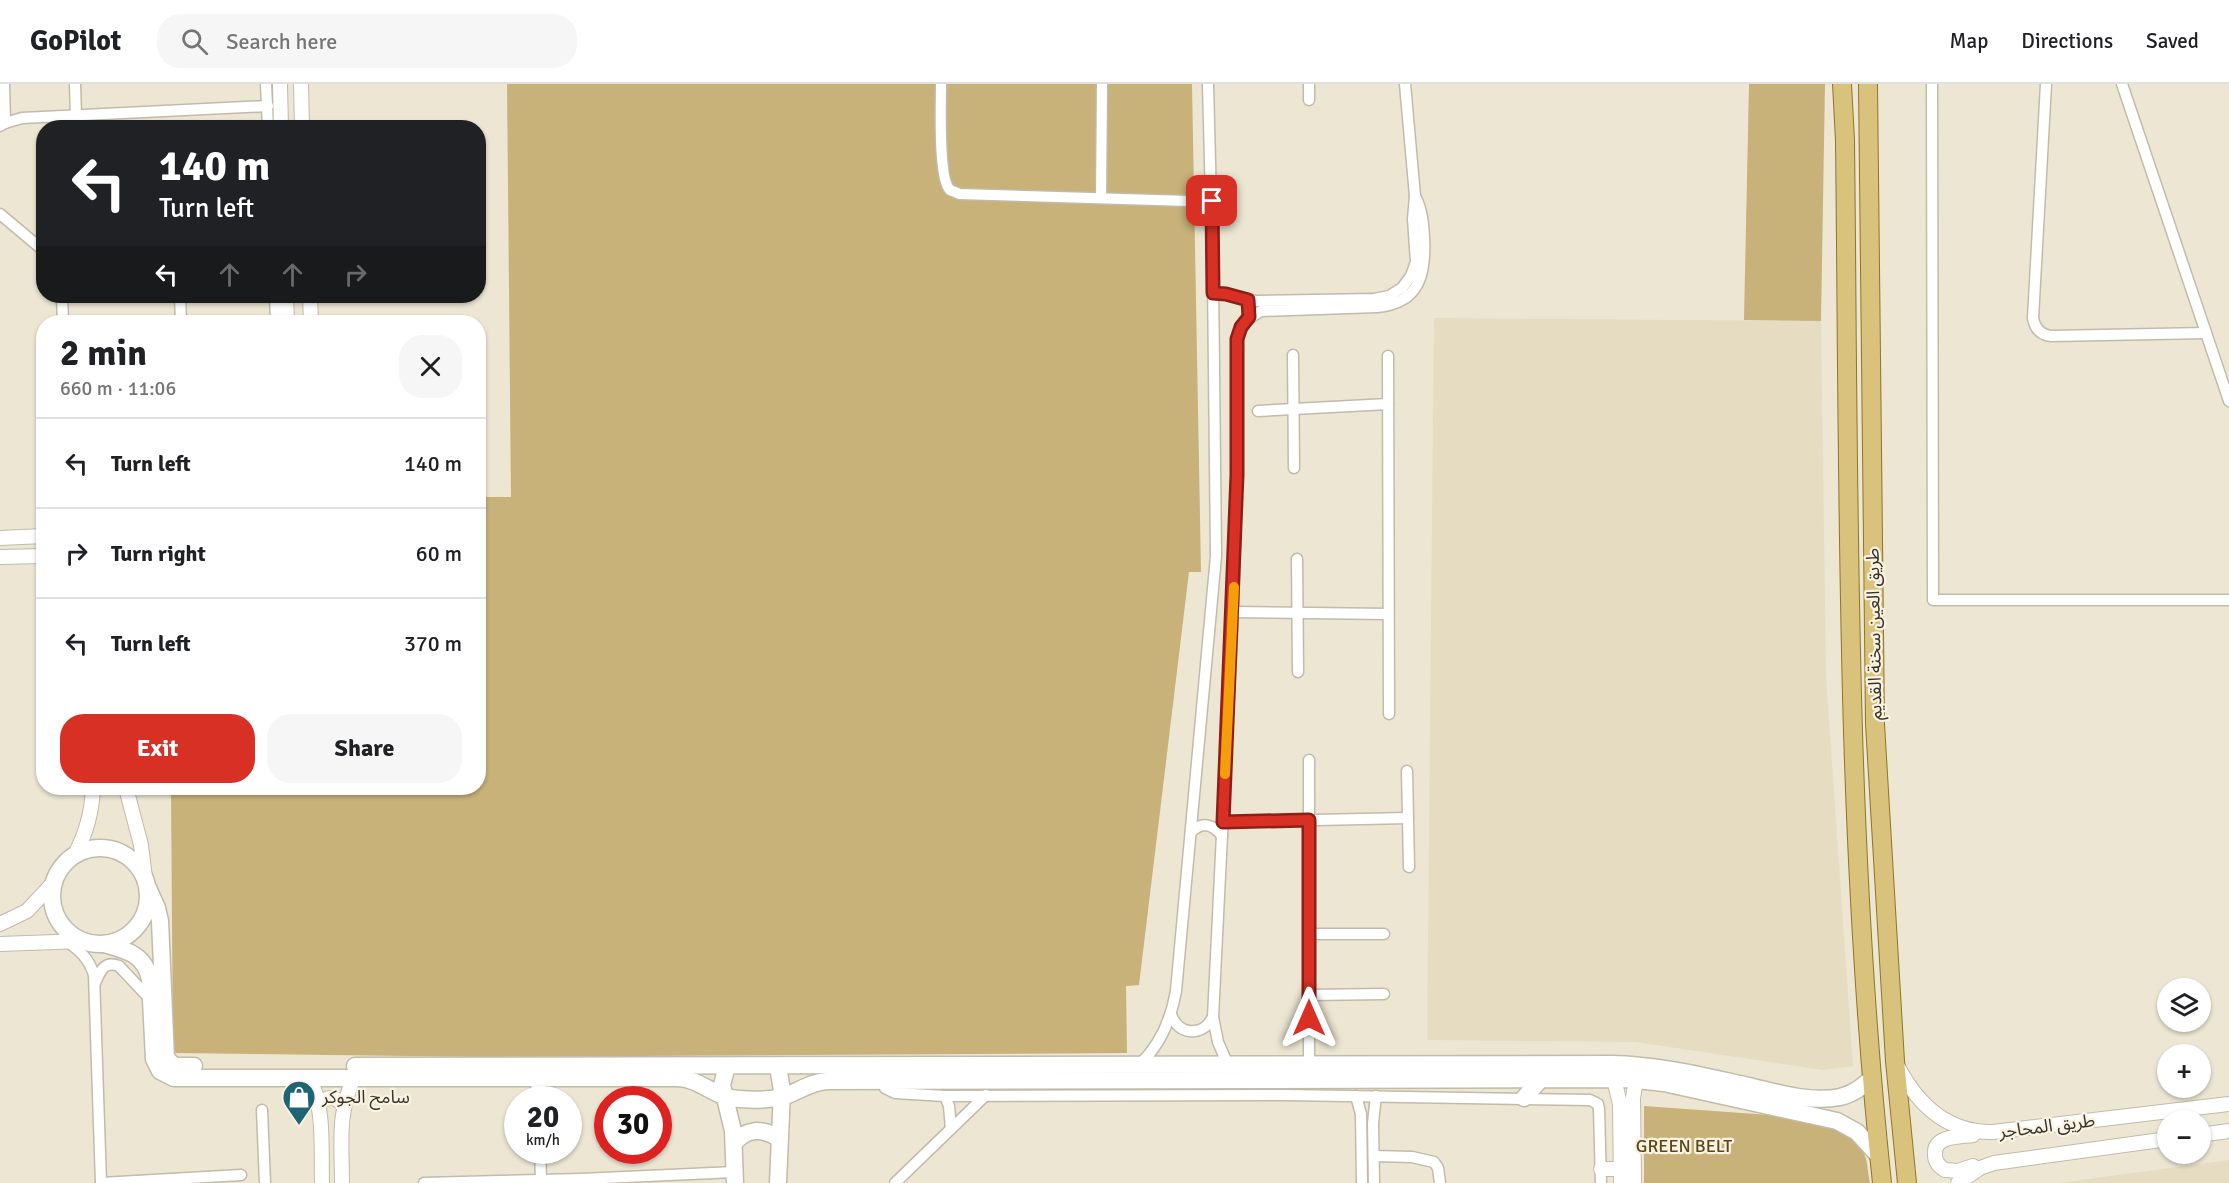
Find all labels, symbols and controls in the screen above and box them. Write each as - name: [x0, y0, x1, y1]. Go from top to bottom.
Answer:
- search box: [157, 14, 577, 68]
- text: GoPilot: [30, 24, 121, 58]
- icon: search: [178, 25, 211, 58]
- text: Search here: [226, 28, 337, 55]
- text: Map: [1950, 28, 1988, 54]
- text: Directions: [2021, 28, 2113, 54]
- text: Saved: [2146, 28, 2199, 54]
- text: 140 m: [159, 141, 270, 192]
- icon: left: [60, 144, 138, 222]
- pin: [1186, 175, 1237, 226]
- icon: arrive: [1195, 184, 1228, 217]
- text: Turn left: [159, 192, 254, 225]
- icon: left: [150, 258, 183, 291]
- icon: ahead: [213, 258, 246, 291]
- icon: ahead: [276, 258, 309, 291]
- icon: right: [339, 258, 372, 291]
- text: 2 min: [60, 331, 147, 376]
- button: close: [399, 335, 462, 398]
- text: 660 m · 11:06: [60, 376, 176, 401]
- icon: left: [60, 447, 93, 480]
- text: Turn left: [111, 450, 191, 477]
- text: 140 m: [404, 450, 462, 477]
- icon: right: [60, 537, 93, 570]
- text: Turn right: [111, 540, 206, 567]
- text: 60 m: [416, 540, 462, 567]
- street label: طريق العين سخنة القديم: [1861, 548, 1889, 720]
- icon: left: [60, 627, 93, 660]
- text: Turn left: [111, 630, 191, 657]
- text: 370 m: [404, 630, 462, 657]
- button: Exit: [60, 714, 255, 783]
- button: Share: [267, 714, 462, 783]
- map controls: [2157, 978, 2211, 1164]
- button: layers: [2157, 978, 2211, 1032]
- position arrow: [1277, 986, 1341, 1050]
- button: +: [2157, 1044, 2211, 1098]
- shop icon: سامح الجوكر: [281, 1079, 317, 1126]
- place label: سامح الجوكر: [321, 1086, 410, 1110]
- speed limit sign: 30: [594, 1086, 672, 1164]
- text: 20: [527, 1099, 559, 1136]
- street label: طريق المحاجر: [1997, 1109, 2096, 1143]
- button: −: [2157, 1110, 2211, 1164]
- text: km/h: [526, 1131, 560, 1149]
- park label: GREEN BELT: [1636, 1135, 1732, 1157]

